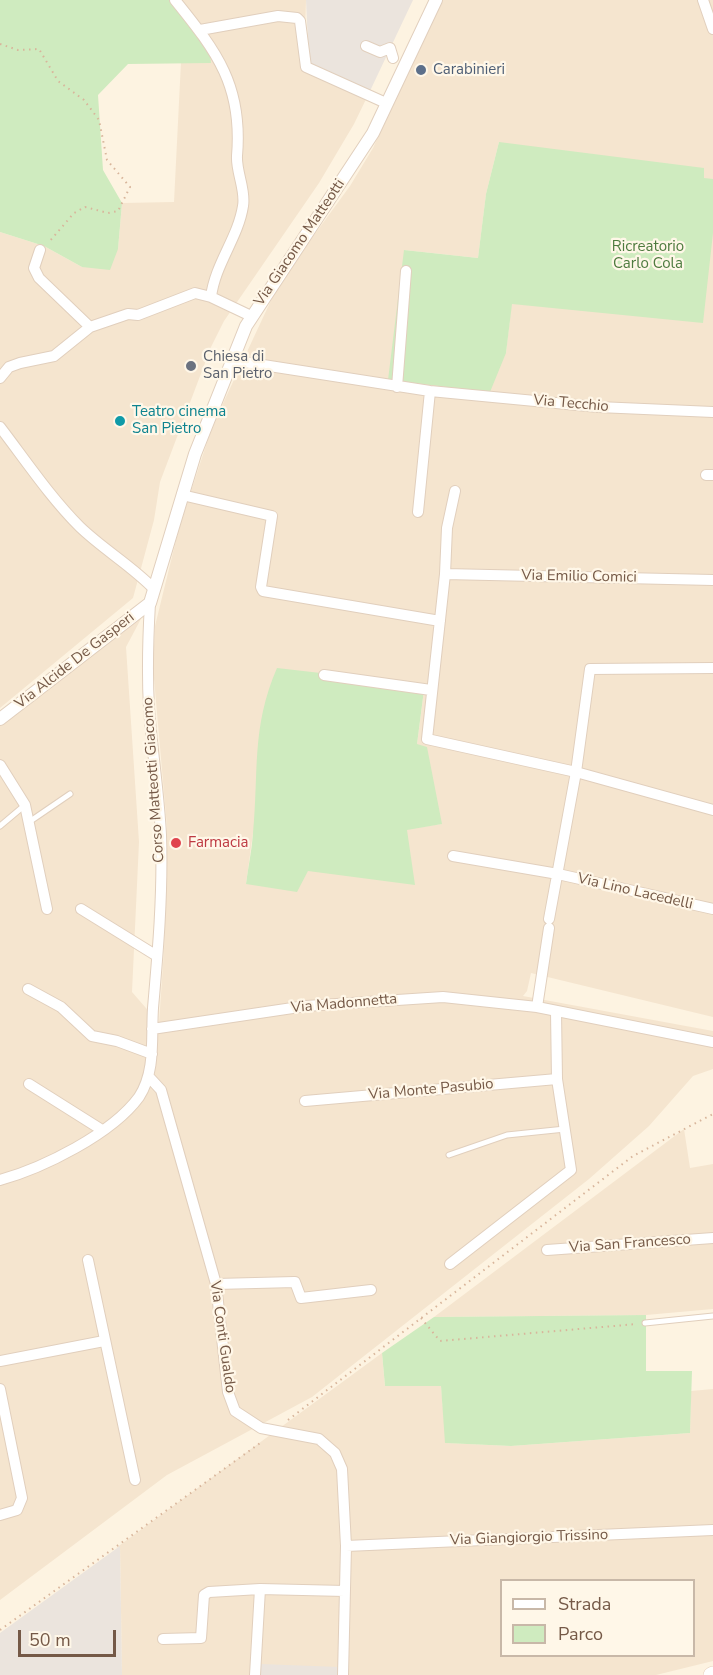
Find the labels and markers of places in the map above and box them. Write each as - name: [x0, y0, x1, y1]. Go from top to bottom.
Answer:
- place label: Carabinieri: [433, 61, 505, 79]
- marker: Carabinieri: [414, 63, 428, 77]
- place label: Chiesa di San Pietro: [203, 348, 272, 383]
- marker: Chiesa di San Pietro: [184, 359, 198, 373]
- place label: Teatro cinema San Pietro: [132, 403, 226, 438]
- marker: Teatro cinema San Pietro: [113, 414, 127, 428]
- place label: Farmacia: [188, 834, 248, 852]
- marker: Farmacia: [169, 836, 183, 850]

